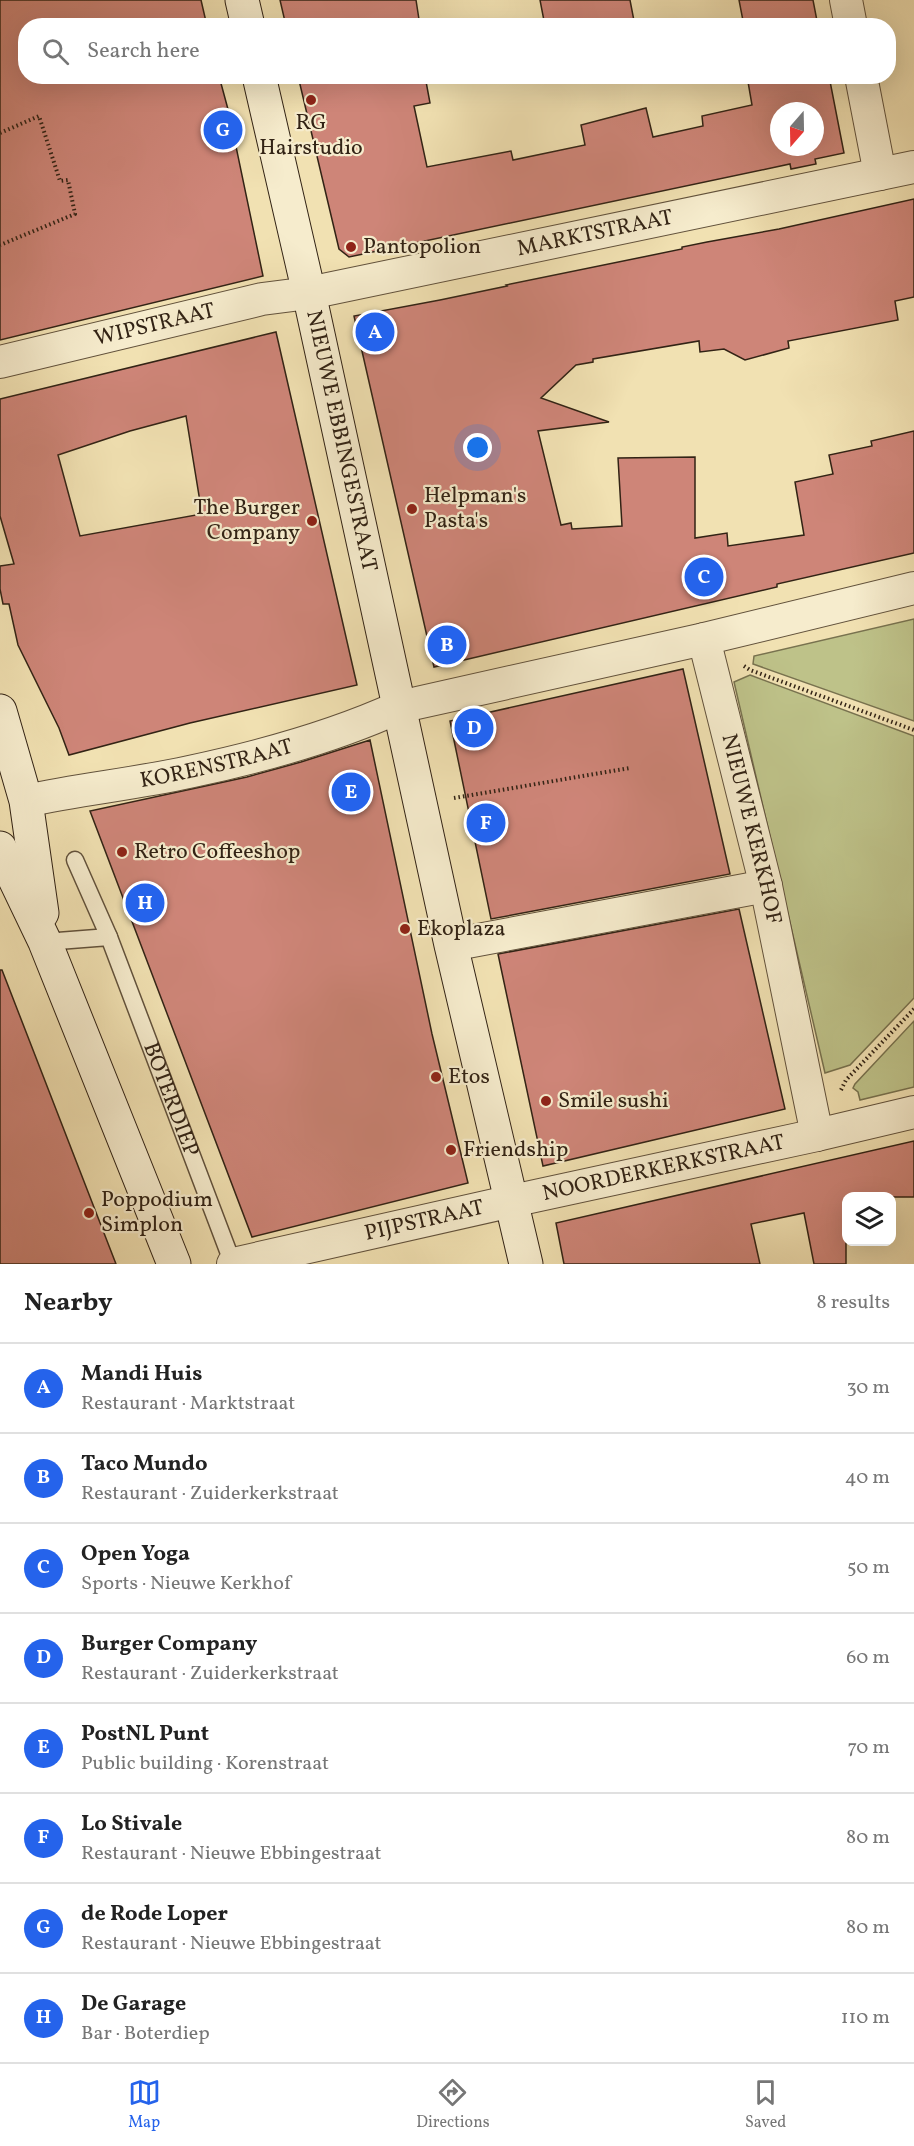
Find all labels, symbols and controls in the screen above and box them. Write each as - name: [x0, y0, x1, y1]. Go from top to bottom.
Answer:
- search box: [18, 18, 896, 84]
- icon: search: [39, 35, 72, 68]
- text: Search here: [87, 36, 200, 67]
- marker: RG Hairstudio: [304, 93, 318, 107]
- north arrow: [770, 102, 824, 156]
- pin: G: [204, 108, 242, 152]
- place label: RG Hairstudio: [259, 108, 363, 164]
- street label: MARKTSTRAAT: [514, 202, 676, 265]
- place label: Pantopolion: [363, 232, 481, 263]
- marker: Pantopolion: [344, 240, 358, 254]
- street label: WIPSTRAAT: [91, 295, 218, 354]
- street label: NIEUWE EBBINGESTRAAT: [300, 307, 382, 573]
- pin: A: [356, 310, 394, 354]
- your location: [463, 433, 492, 462]
- place label: Helpman's Pasta's: [424, 481, 526, 537]
- place label: The Burger Company: [193, 493, 300, 549]
- marker: Helpman's Pasta's: [405, 502, 419, 516]
- marker: The Burger Company: [305, 514, 319, 528]
- pin: C: [684, 554, 724, 600]
- pin: B: [428, 622, 466, 668]
- pin: D: [454, 706, 494, 750]
- street label: KORENSTRAAT: [138, 731, 297, 797]
- street label: NIEUWE KERKHOF: [713, 731, 789, 927]
- pin: E: [332, 770, 370, 814]
- pin: F: [466, 800, 506, 846]
- place label: Retro Coffeeshop: [134, 837, 300, 868]
- marker: Retro Coffeeshop: [115, 845, 129, 859]
- pin: H: [126, 880, 164, 926]
- place label: Ekoplaza: [417, 914, 506, 945]
- marker: Ekoplaza: [398, 922, 412, 936]
- street label: BOTERDIEP: [135, 1038, 206, 1161]
- place label: Etos: [448, 1062, 490, 1093]
- marker: Etos: [429, 1070, 443, 1084]
- place label: Smile sushi: [558, 1086, 669, 1117]
- marker: Smile sushi: [539, 1094, 553, 1108]
- street label: NOORDERKERKSTRAAT: [539, 1127, 788, 1209]
- place label: Friendship: [463, 1135, 568, 1166]
- marker: Friendship: [444, 1143, 458, 1157]
- place label: Poppodium Simplon: [101, 1185, 213, 1241]
- street label: PIJPSTRAAT: [361, 1192, 487, 1249]
- map controls: [842, 1192, 896, 1246]
- button: layers: [842, 1192, 896, 1246]
- marker: Poppodium Simplon: [82, 1206, 96, 1220]
- text: Nearby: [24, 1285, 113, 1321]
- text: 8 results: [817, 1289, 890, 1317]
- text: Mandi Huis: [81, 1359, 202, 1390]
- text: A: [36, 1374, 51, 1402]
- text: 30 m: [846, 1374, 890, 1402]
- text: Restaurant · Marktstraat: [81, 1390, 295, 1418]
- text: Taco Mundo: [81, 1449, 207, 1480]
- text: B: [37, 1464, 50, 1492]
- text: 40 m: [845, 1464, 890, 1492]
- text: Restaurant · Zuiderkerkstraat: [81, 1480, 339, 1508]
- text: Open Yoga: [81, 1539, 190, 1570]
- text: C: [37, 1554, 50, 1582]
- text: 50 m: [847, 1554, 890, 1582]
- text: Sports · Nieuwe Kerkhof: [81, 1570, 291, 1598]
- text: Burger Company: [81, 1629, 257, 1660]
- text: D: [36, 1644, 51, 1672]
- text: 60 m: [846, 1644, 890, 1672]
- text: Restaurant · Zuiderkerkstraat: [81, 1660, 339, 1688]
- text: PostNL Punt: [81, 1719, 209, 1750]
- text: E: [37, 1734, 50, 1762]
- text: 70 m: [847, 1734, 890, 1762]
- text: Public building · Korenstraat: [81, 1750, 329, 1778]
- text: Lo Stivale: [81, 1809, 182, 1840]
- text: F: [38, 1824, 49, 1852]
- text: 80 m: [846, 1824, 890, 1852]
- text: Restaurant · Nieuwe Ebbingestraat: [81, 1840, 382, 1868]
- text: de Rode Loper: [81, 1899, 228, 1930]
- text: G: [36, 1914, 51, 1942]
- text: 80 m: [846, 1914, 890, 1942]
- text: Restaurant · Nieuwe Ebbingestraat: [81, 1930, 382, 1958]
- text: De Garage: [81, 1989, 186, 2020]
- text: H: [36, 2004, 51, 2032]
- text: 110 m: [841, 2004, 890, 2032]
- text: Bar · Boterdiep: [81, 2020, 210, 2048]
- tab: Map: [128, 2076, 161, 2134]
- tab: Directions: [416, 2076, 490, 2134]
- tab: Saved: [745, 2076, 786, 2134]

